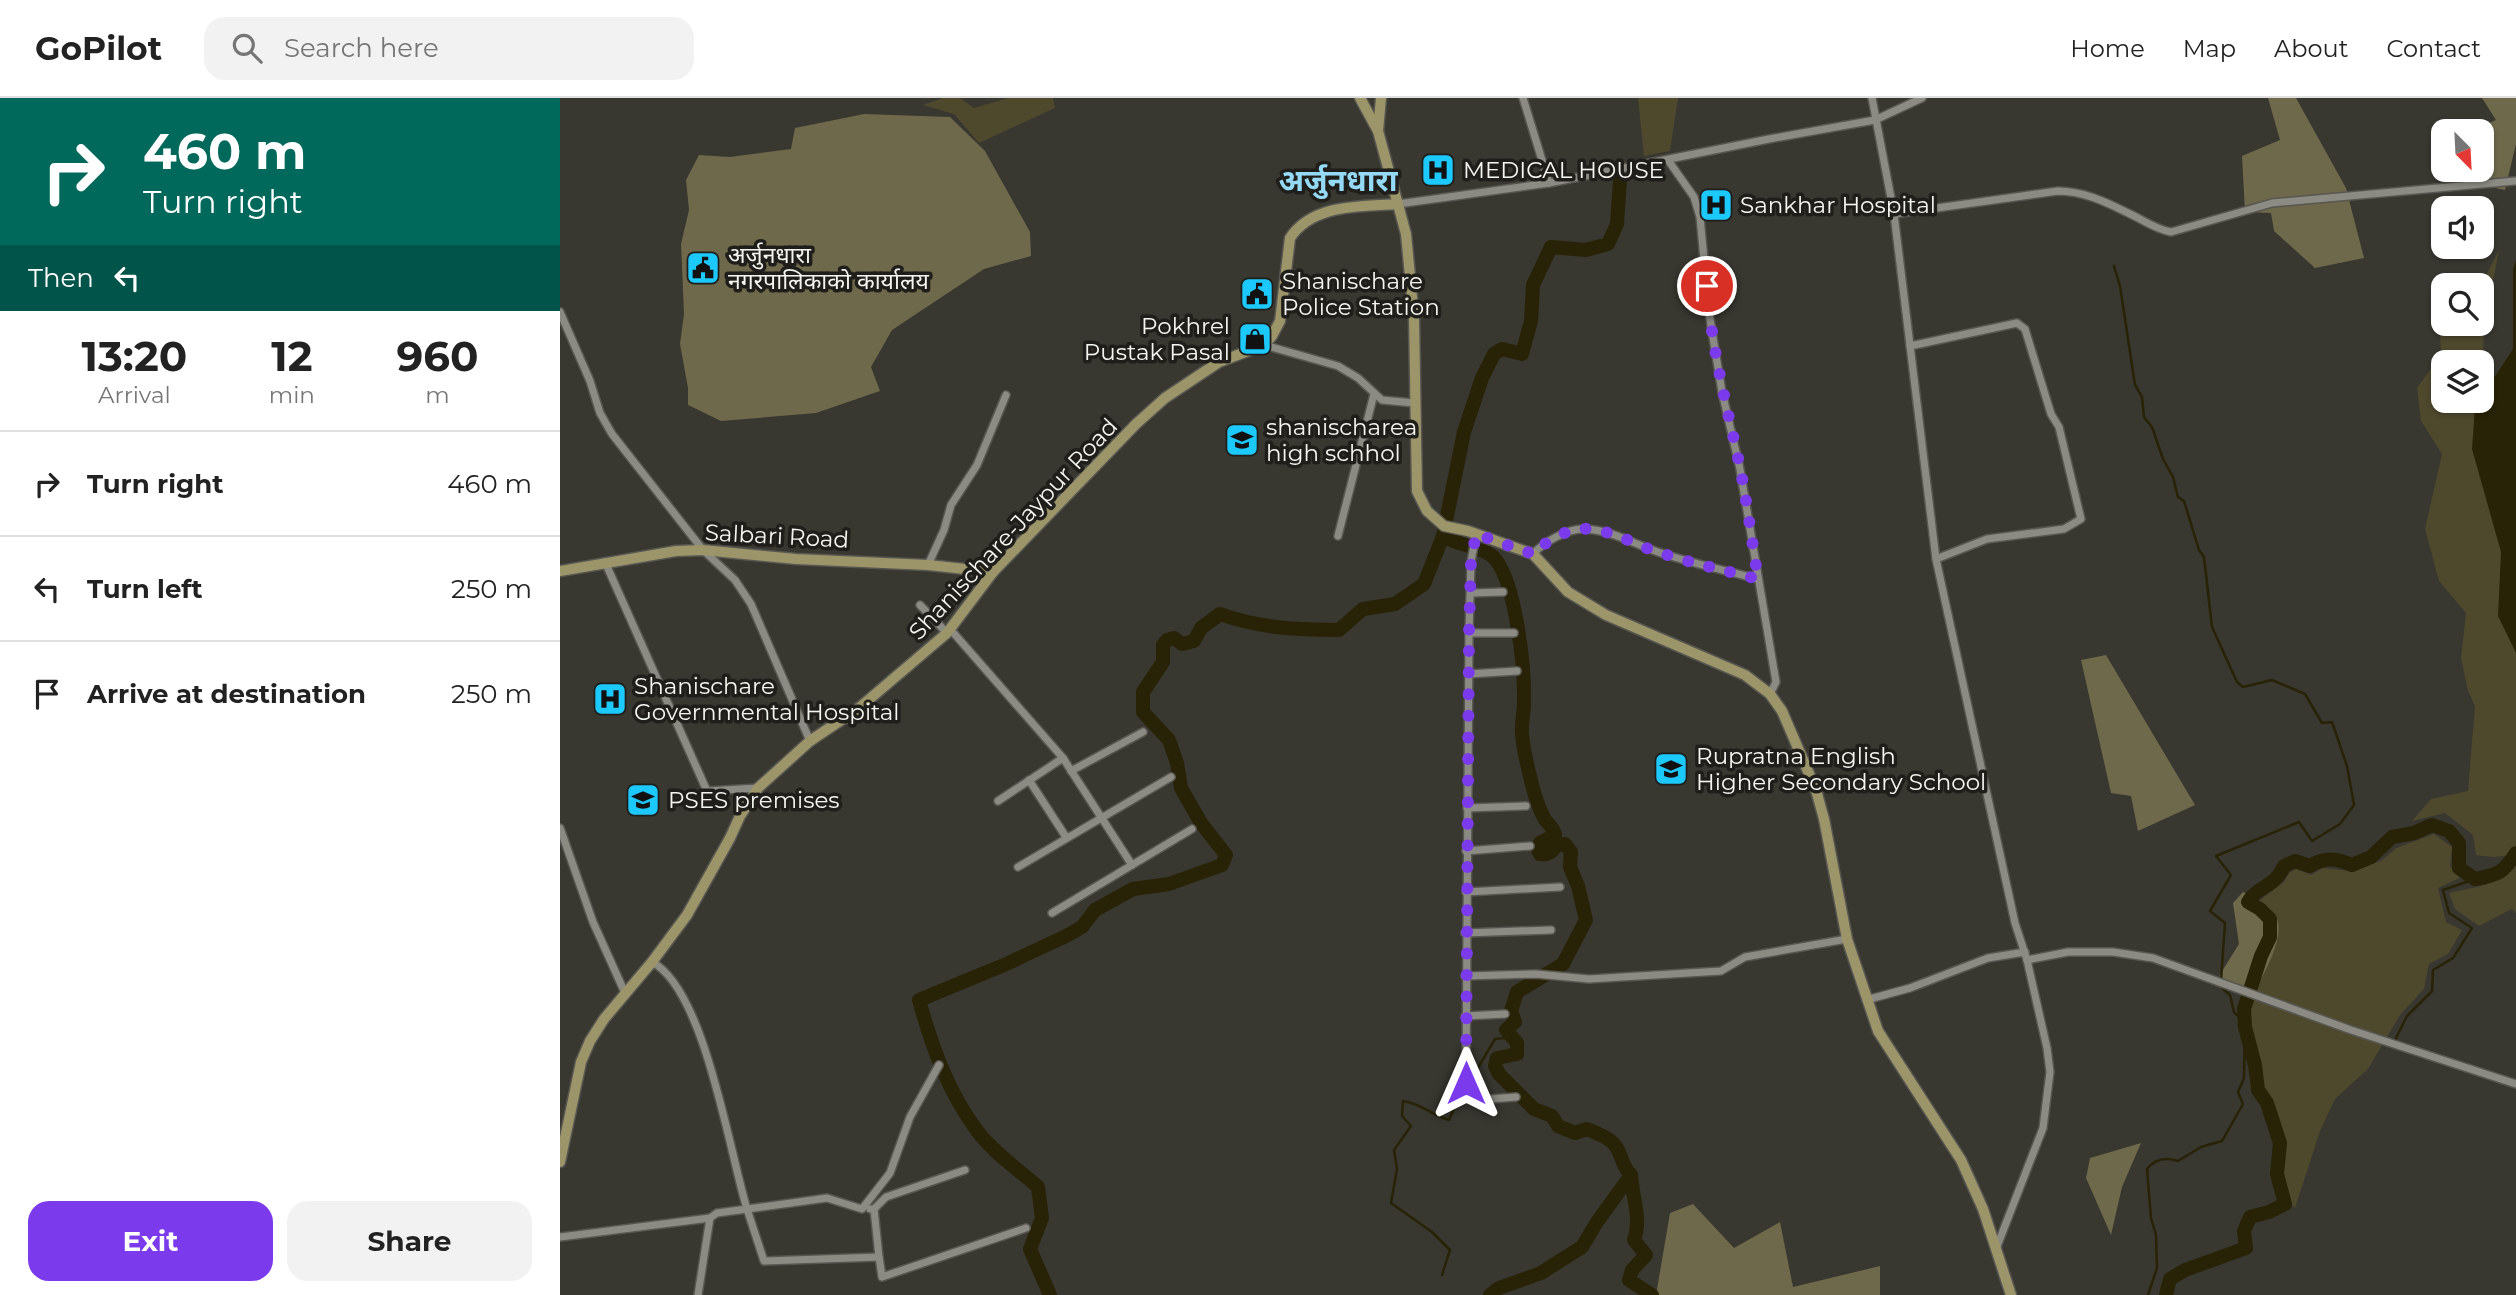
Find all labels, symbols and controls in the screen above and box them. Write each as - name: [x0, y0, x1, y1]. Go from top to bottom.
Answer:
- search box: [204, 17, 694, 80]
- text: GoPilot: [35, 28, 162, 68]
- icon: search: [228, 29, 266, 67]
- text: Search here: [284, 32, 439, 64]
- text: Home: [2070, 34, 2145, 63]
- text: Map: [2183, 34, 2236, 63]
- text: About: [2274, 34, 2348, 63]
- text: Contact: [2386, 34, 2481, 63]
- north arrow: [2431, 119, 2494, 182]
- map controls: [2431, 119, 2494, 413]
- text: 460 m: [143, 122, 307, 181]
- icon: right: [28, 126, 119, 217]
- hospital icon: MEDICAL HOUSE: [1419, 151, 1457, 189]
- place label: MEDICAL HOUSE: [1463, 156, 1664, 184]
- district label: अर्जुनधारा: [1278, 162, 1399, 200]
- text: Turn right: [143, 182, 303, 221]
- hospital icon: Sankhar Hospital: [1697, 186, 1735, 224]
- place label: Sankhar Hospital: [1740, 191, 1936, 219]
- button: sound: [2431, 196, 2494, 259]
- place label: अर्जुनधारा नगरपालिकाको कार्यालय: [728, 241, 929, 295]
- public building icon: अर्जुनधारा नगरपालिकाको कार्यालय: [684, 249, 722, 287]
- pin: [1677, 256, 1737, 316]
- icon: left: [108, 259, 146, 297]
- text: Then: [28, 262, 94, 294]
- place label: Shanischare Police Station: [1282, 267, 1440, 321]
- icon: arrive: [1688, 267, 1726, 305]
- button: search: [2431, 273, 2494, 336]
- public building icon: Shanischare Police Station: [1238, 275, 1276, 313]
- place label: Pokhrel Pustak Pasal: [1084, 312, 1230, 366]
- shop icon: Pokhrel Pustak Pasal: [1236, 320, 1274, 358]
- text: 13:20: [82, 330, 187, 382]
- text: 12: [271, 330, 312, 382]
- text: 960: [396, 330, 478, 382]
- button: layers: [2431, 350, 2494, 413]
- text: Arrival: [98, 381, 171, 409]
- text: min: [269, 381, 315, 409]
- text: m: [425, 381, 450, 409]
- street label: Shanischare-Jaypur Road: [903, 412, 1123, 646]
- place label: shanischarea high schhol: [1266, 413, 1417, 467]
- school or university icon: shanischarea high schhol: [1223, 421, 1261, 459]
- icon: right: [28, 465, 66, 503]
- text: Turn right: [87, 468, 223, 500]
- text: 460 m: [447, 468, 532, 500]
- street label: Salbari Road: [704, 518, 850, 554]
- icon: left: [28, 570, 66, 608]
- text: Turn left: [87, 573, 203, 605]
- text: 250 m: [451, 573, 532, 605]
- place label: Shanischare Governmental Hospital: [634, 672, 900, 726]
- icon: arrive: [28, 675, 66, 713]
- text: Arrive at destination: [87, 678, 366, 710]
- text: 250 m: [451, 678, 532, 710]
- hospital icon: Shanischare Governmental Hospital: [591, 680, 629, 718]
- place label: Rupratna English Higher Secondary School: [1696, 742, 1986, 796]
- school or university icon: Rupratna English Higher Secondary School: [1652, 750, 1690, 788]
- school or university icon: PSES premises: [624, 781, 662, 819]
- place label: PSES premises: [668, 786, 840, 814]
- position arrow: [1429, 1046, 1503, 1120]
- button: Exit: [28, 1201, 273, 1281]
- button: Share: [287, 1201, 532, 1281]

